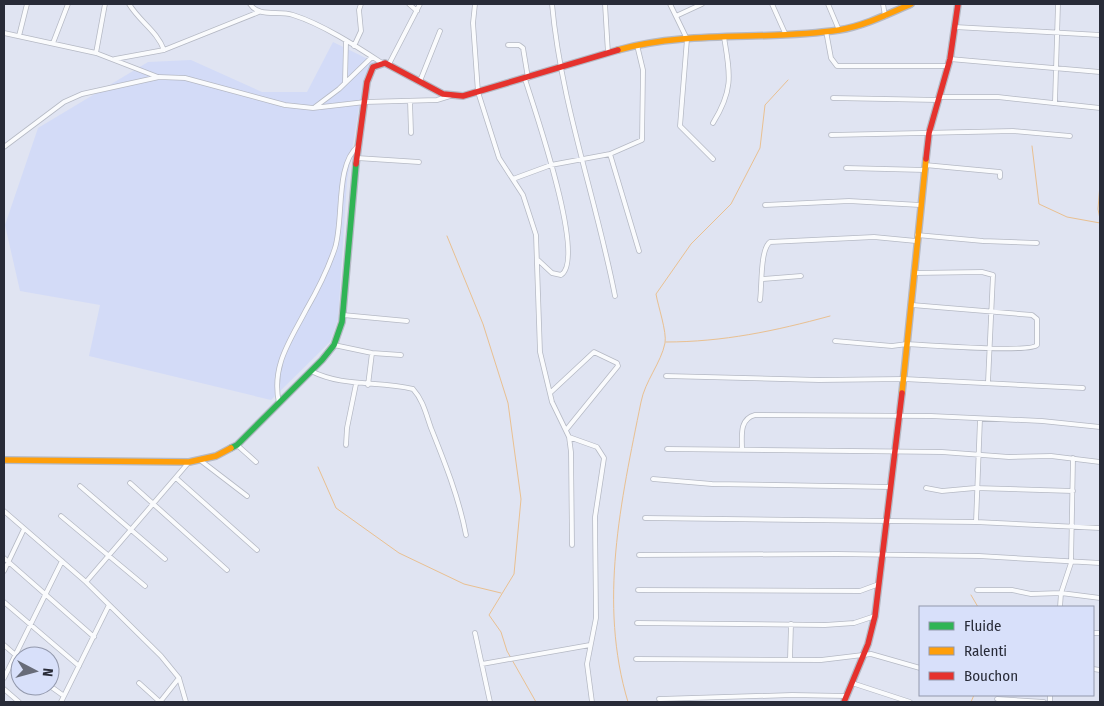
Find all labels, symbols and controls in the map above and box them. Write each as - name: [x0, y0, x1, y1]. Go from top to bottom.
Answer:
- legend: [919, 606, 1094, 696]
- text: Fluide: [964, 617, 1001, 635]
- text: Ralenti: [964, 642, 1007, 660]
- north arrow: [10, 646, 60, 696]
- text: N: [39, 667, 56, 677]
- text: Bouchon: [964, 667, 1018, 685]

